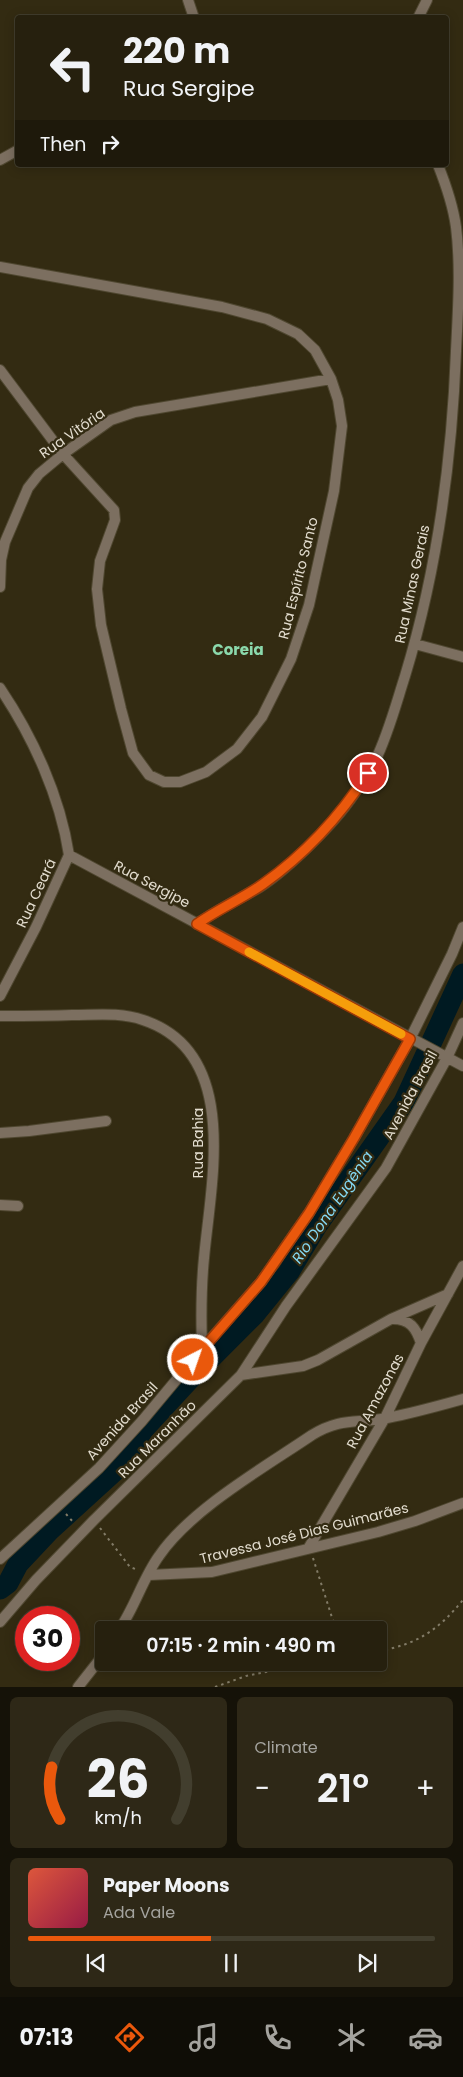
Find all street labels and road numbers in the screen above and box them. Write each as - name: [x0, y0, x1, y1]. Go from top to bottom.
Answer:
- street label: Rua Vitória: [35, 403, 109, 463]
- street label: Rua Espírito Santo: [273, 515, 323, 641]
- street label: Rua Minas Gerais: [390, 523, 434, 645]
- street label: Rua Ceará: [11, 855, 61, 931]
- street label: Rua Sergipe: [110, 855, 194, 913]
- street label: Avenida Brasil: [378, 1047, 442, 1143]
- street label: Rua Bahia: [188, 1108, 208, 1178]
- street label: Rua Amazonas: [342, 1350, 408, 1452]
- street label: Avenida Brasil: [82, 1378, 162, 1464]
- street label: Rua Maranhão: [113, 1395, 201, 1483]
- street label: Travessa José Dias Guimarães: [198, 1497, 410, 1569]

